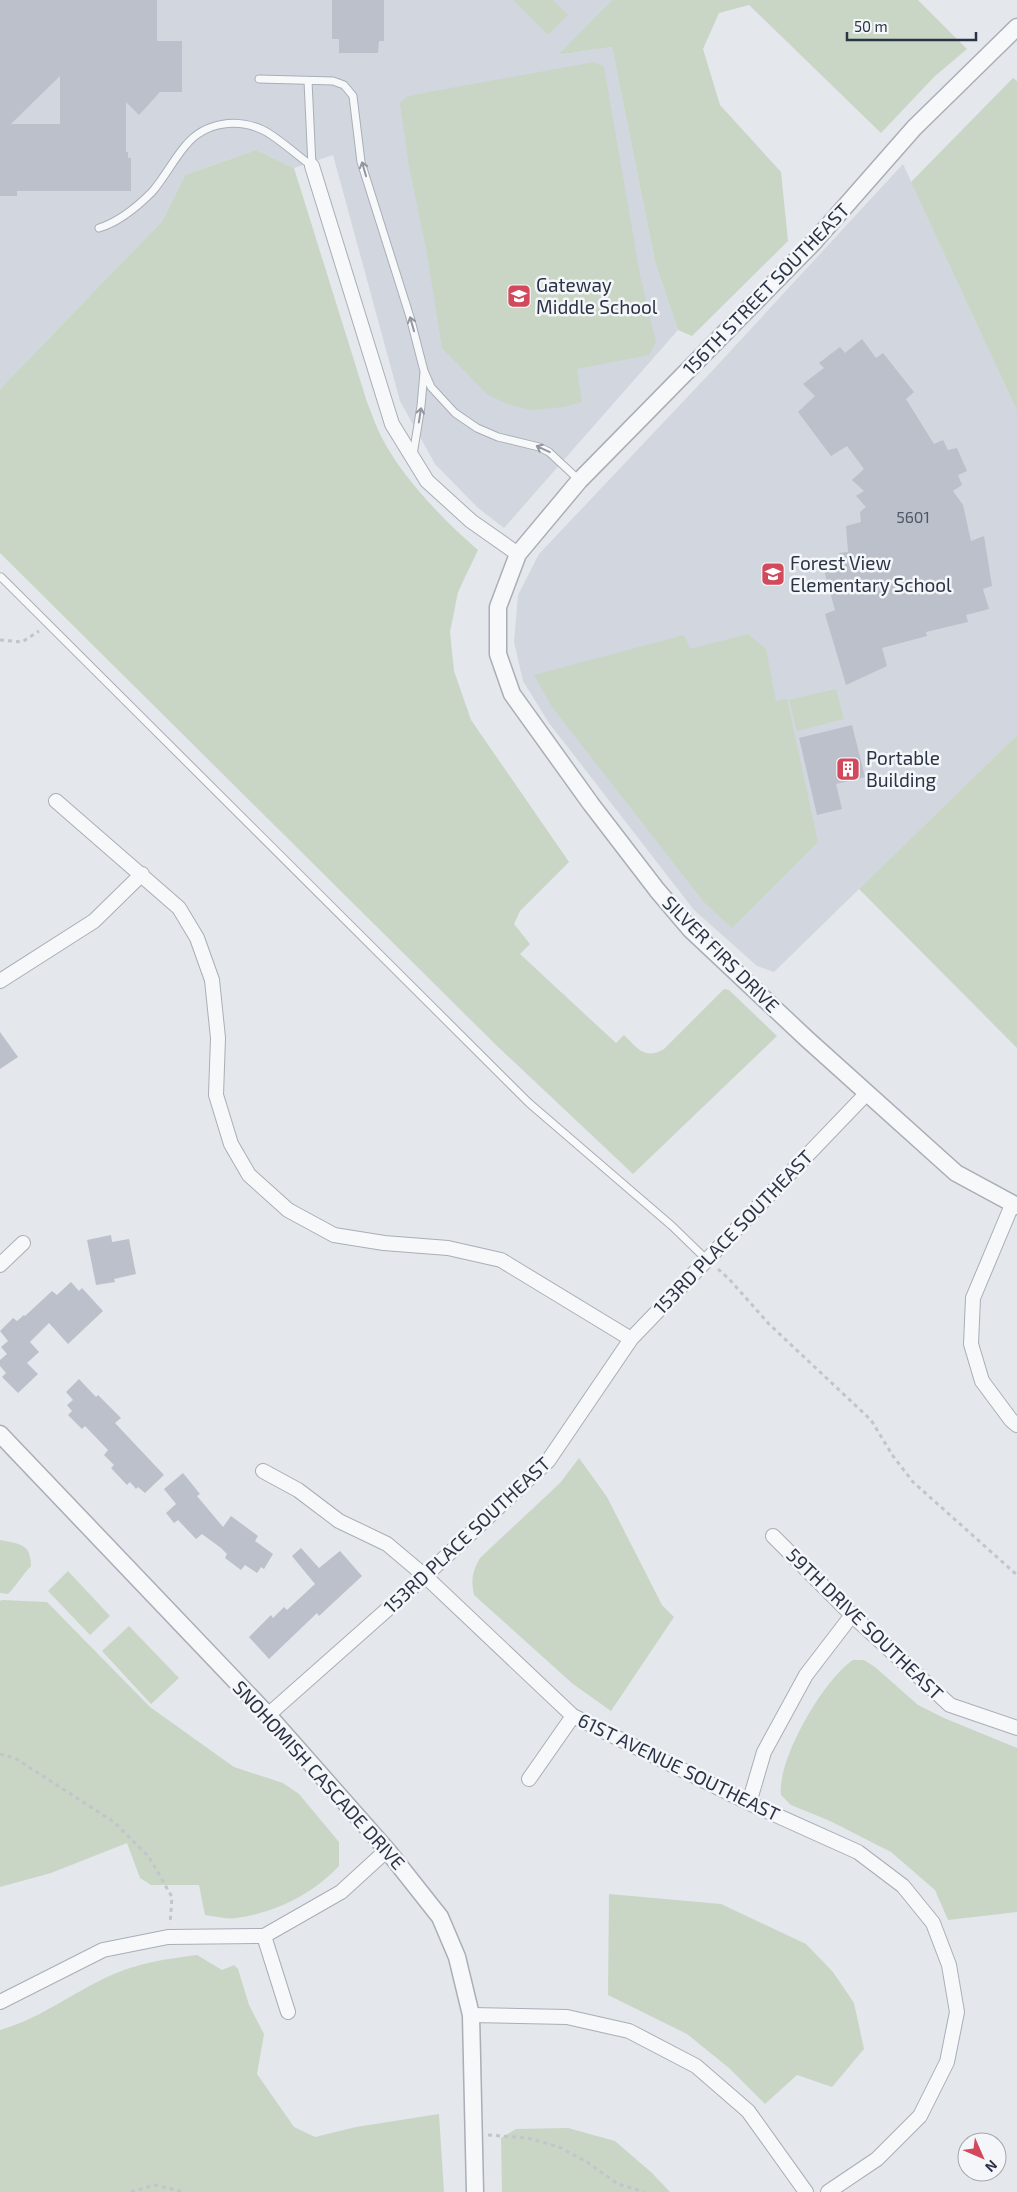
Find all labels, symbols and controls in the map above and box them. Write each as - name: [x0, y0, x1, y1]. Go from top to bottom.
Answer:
- scale bar: [847, 10, 976, 42]
- text: 50 m: [854, 17, 888, 35]
- one-way arrow: [358, 161, 368, 177]
- street label: 156TH STREET SOUTHEAST: [677, 198, 854, 379]
- place label: Gateway Middle School: [536, 273, 658, 318]
- school or university icon: Gateway Middle School: [506, 283, 532, 309]
- one-way arrow: [406, 316, 416, 332]
- one-way arrow: [415, 407, 425, 423]
- one-way arrow: [535, 444, 550, 454]
- house number: 5601: [896, 507, 930, 526]
- place label: Forest View Elementary School: [790, 551, 952, 596]
- school or university icon: Forest View Elementary School: [760, 561, 786, 587]
- place label: Portable Building: [866, 746, 940, 791]
- building icon: Portable Building: [835, 756, 861, 782]
- street label: SILVER FIRS DRIVE: [658, 891, 784, 1017]
- street label: 153RD PLACE SOUTHEAST: [648, 1145, 817, 1318]
- street label: 153RD PLACE SOUTHEAST: [379, 1451, 555, 1618]
- street label: 59TH DRIVE SOUTHEAST: [782, 1543, 948, 1704]
- street label: SNOHOMISH CASCADE DRIVE: [228, 1675, 410, 1874]
- street label: 61ST AVENUE SOUTHEAST: [575, 1708, 784, 1825]
- north arrow: [957, 2132, 1007, 2182]
- text: N: [982, 2157, 1001, 2176]

